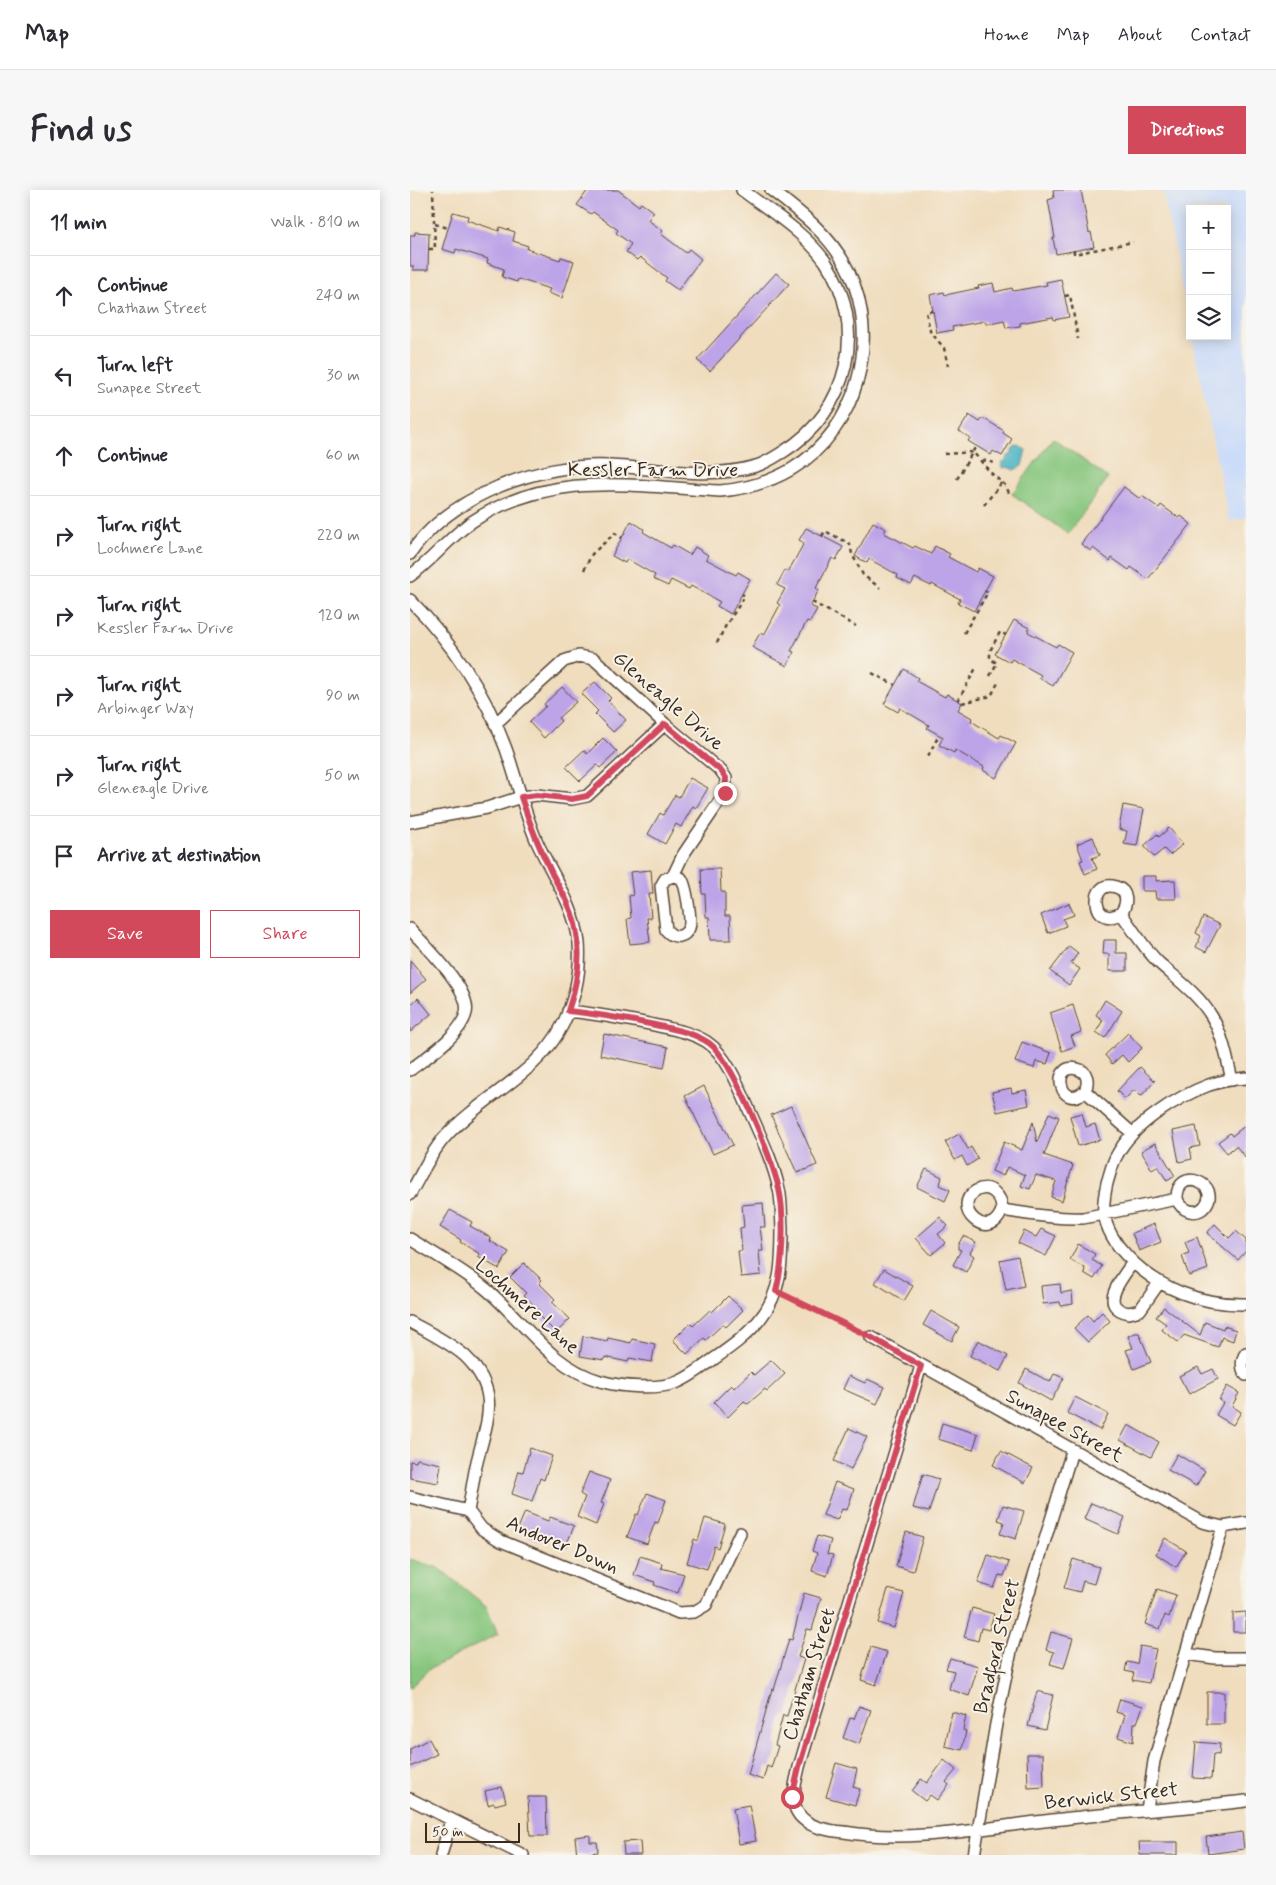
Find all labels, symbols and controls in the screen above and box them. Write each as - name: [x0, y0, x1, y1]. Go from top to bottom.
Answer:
- text: Map: [25, 19, 69, 50]
- text: Home: [984, 23, 1029, 47]
- text: Map: [1057, 23, 1090, 47]
- text: About: [1118, 23, 1162, 47]
- text: Contact: [1190, 23, 1251, 47]
- button: Directions: [1128, 106, 1246, 154]
- text: Find us: [30, 107, 132, 153]
- map controls: [1186, 205, 1231, 340]
- button: +: [1186, 205, 1231, 250]
- text: 11 min: [50, 209, 107, 237]
- text: Walk · 810 m: [271, 212, 360, 233]
- button: −: [1186, 250, 1231, 295]
- text: Continue: [97, 273, 168, 298]
- icon: ahead: [50, 282, 78, 310]
- text: 240 m: [316, 285, 360, 306]
- button: layers: [1186, 295, 1231, 340]
- text: Chatham Street: [97, 298, 207, 319]
- text: Turn left: [97, 353, 173, 378]
- icon: left: [50, 362, 78, 390]
- text: 30 m: [327, 365, 360, 386]
- text: Sunapee Street: [97, 378, 201, 399]
- icon: ahead: [50, 442, 78, 470]
- text: Continue: [97, 443, 168, 468]
- text: 60 m: [326, 445, 360, 466]
- street label: Kessler Farm Drive: [568, 457, 738, 484]
- text: Turn right: [97, 513, 181, 538]
- icon: right: [50, 522, 78, 550]
- text: 220 m: [317, 525, 360, 546]
- text: Lochmere Lane: [97, 538, 203, 559]
- text: Turn right: [97, 593, 181, 618]
- icon: right: [50, 602, 78, 630]
- text: 120 m: [318, 605, 360, 626]
- text: Kessler Farm Drive: [97, 618, 234, 639]
- street label: Gleneagle Drive: [606, 645, 730, 757]
- text: Turn right: [97, 673, 181, 698]
- icon: right: [50, 682, 78, 710]
- text: 90 m: [326, 685, 360, 706]
- text: Arbinger Way: [97, 698, 194, 719]
- text: Turn right: [97, 753, 181, 778]
- icon: right: [50, 762, 78, 790]
- text: 50 m: [324, 765, 360, 786]
- text: Gleneagle Drive: [97, 778, 209, 799]
- route end: [714, 782, 737, 805]
- icon: arrive: [50, 842, 78, 870]
- text: Arrive at destination: [97, 843, 261, 868]
- button: Save: [50, 910, 200, 958]
- button: Share: [210, 910, 360, 958]
- street label: Lochmere Lane: [469, 1252, 585, 1361]
- street label: Sunapee Street: [1001, 1383, 1128, 1470]
- street label: Andover Down: [502, 1510, 623, 1581]
- street label: Bradford Street: [968, 1576, 1029, 1717]
- street label: Chatham Street: [776, 1605, 842, 1744]
- street label: Berwick Street: [1043, 1776, 1179, 1817]
- route start: [781, 1786, 804, 1809]
- scale bar: [425, 1820, 520, 1843]
- text: 50 m: [432, 1823, 463, 1841]

